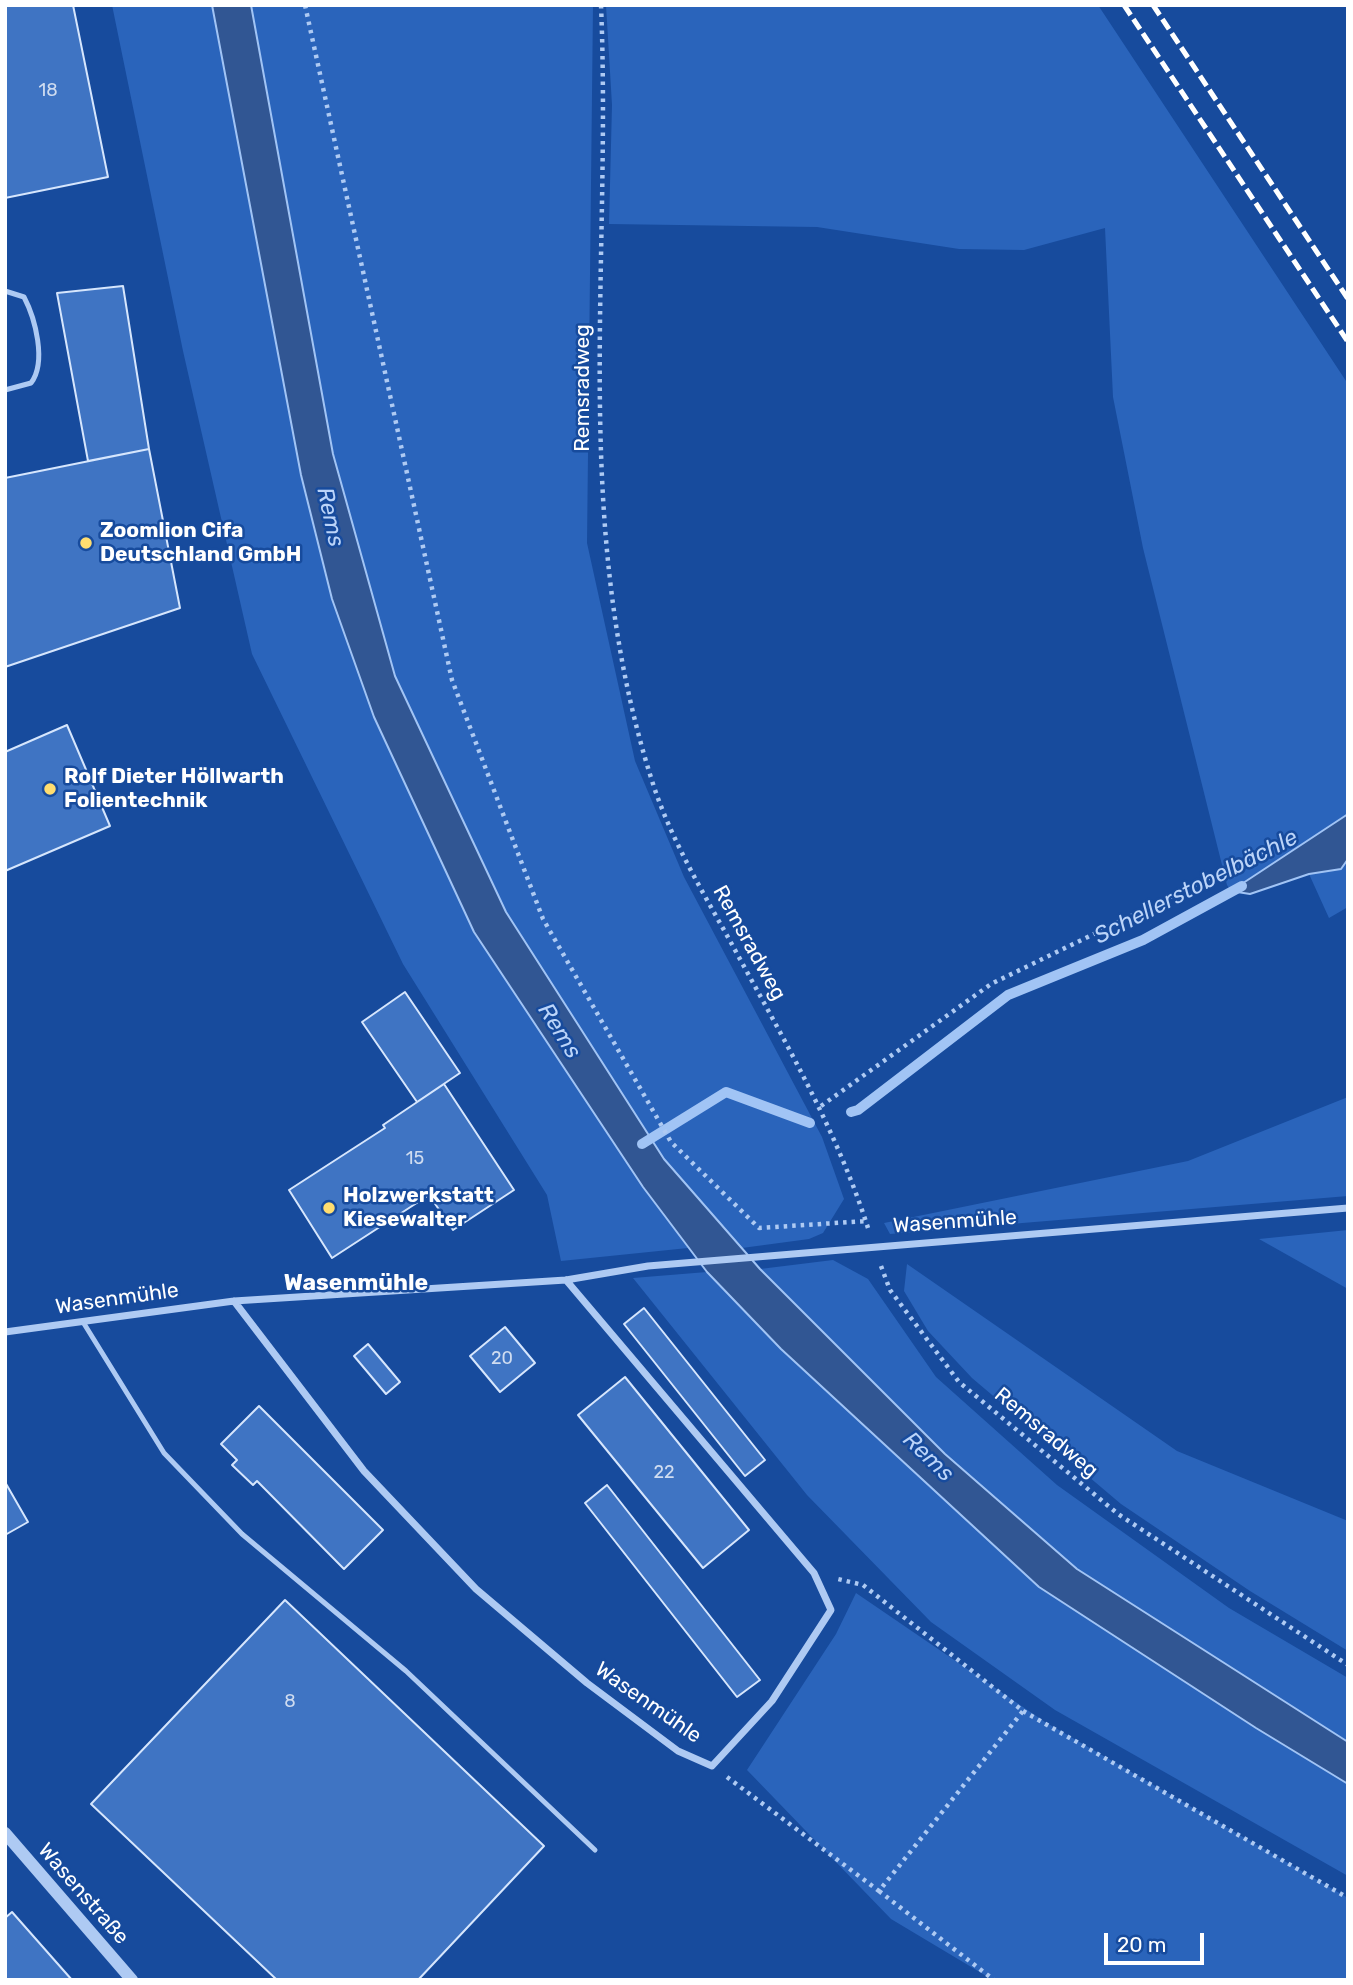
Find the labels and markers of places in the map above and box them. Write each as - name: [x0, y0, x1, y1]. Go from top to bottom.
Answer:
- place label: Zoomlion Cifa Deutschland GmbH: [100, 518, 301, 568]
- marker: Zoomlion Cifa Deutschland GmbH: [78, 535, 94, 551]
- place label: Rolf Dieter Höllwarth Folientechnik: [64, 764, 284, 814]
- marker: Rolf Dieter Höllwarth Folientechnik: [42, 781, 58, 797]
- place label: Holzwerkstatt Kiesewalter: [343, 1183, 494, 1233]
- marker: Holzwerkstatt Kiesewalter: [321, 1200, 337, 1216]

